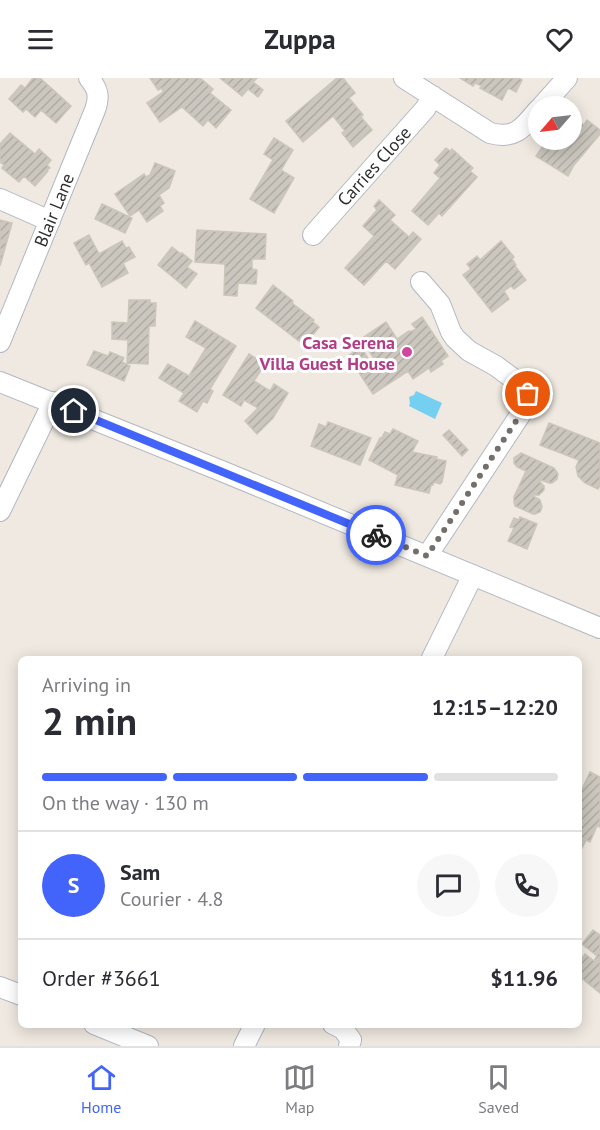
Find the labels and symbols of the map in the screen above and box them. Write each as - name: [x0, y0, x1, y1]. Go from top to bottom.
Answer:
- north arrow: [528, 96, 582, 150]
- street label: Carries Close: [332, 121, 416, 211]
- street label: Blair Lane: [29, 170, 79, 250]
- place label: Casa Serena Villa Guest House: [258, 331, 395, 375]
- marker: Casa Serena Villa Guest House: [400, 345, 414, 359]
- pin: [502, 368, 553, 419]
- pin: [48, 385, 99, 436]
- courier: [346, 505, 406, 565]

